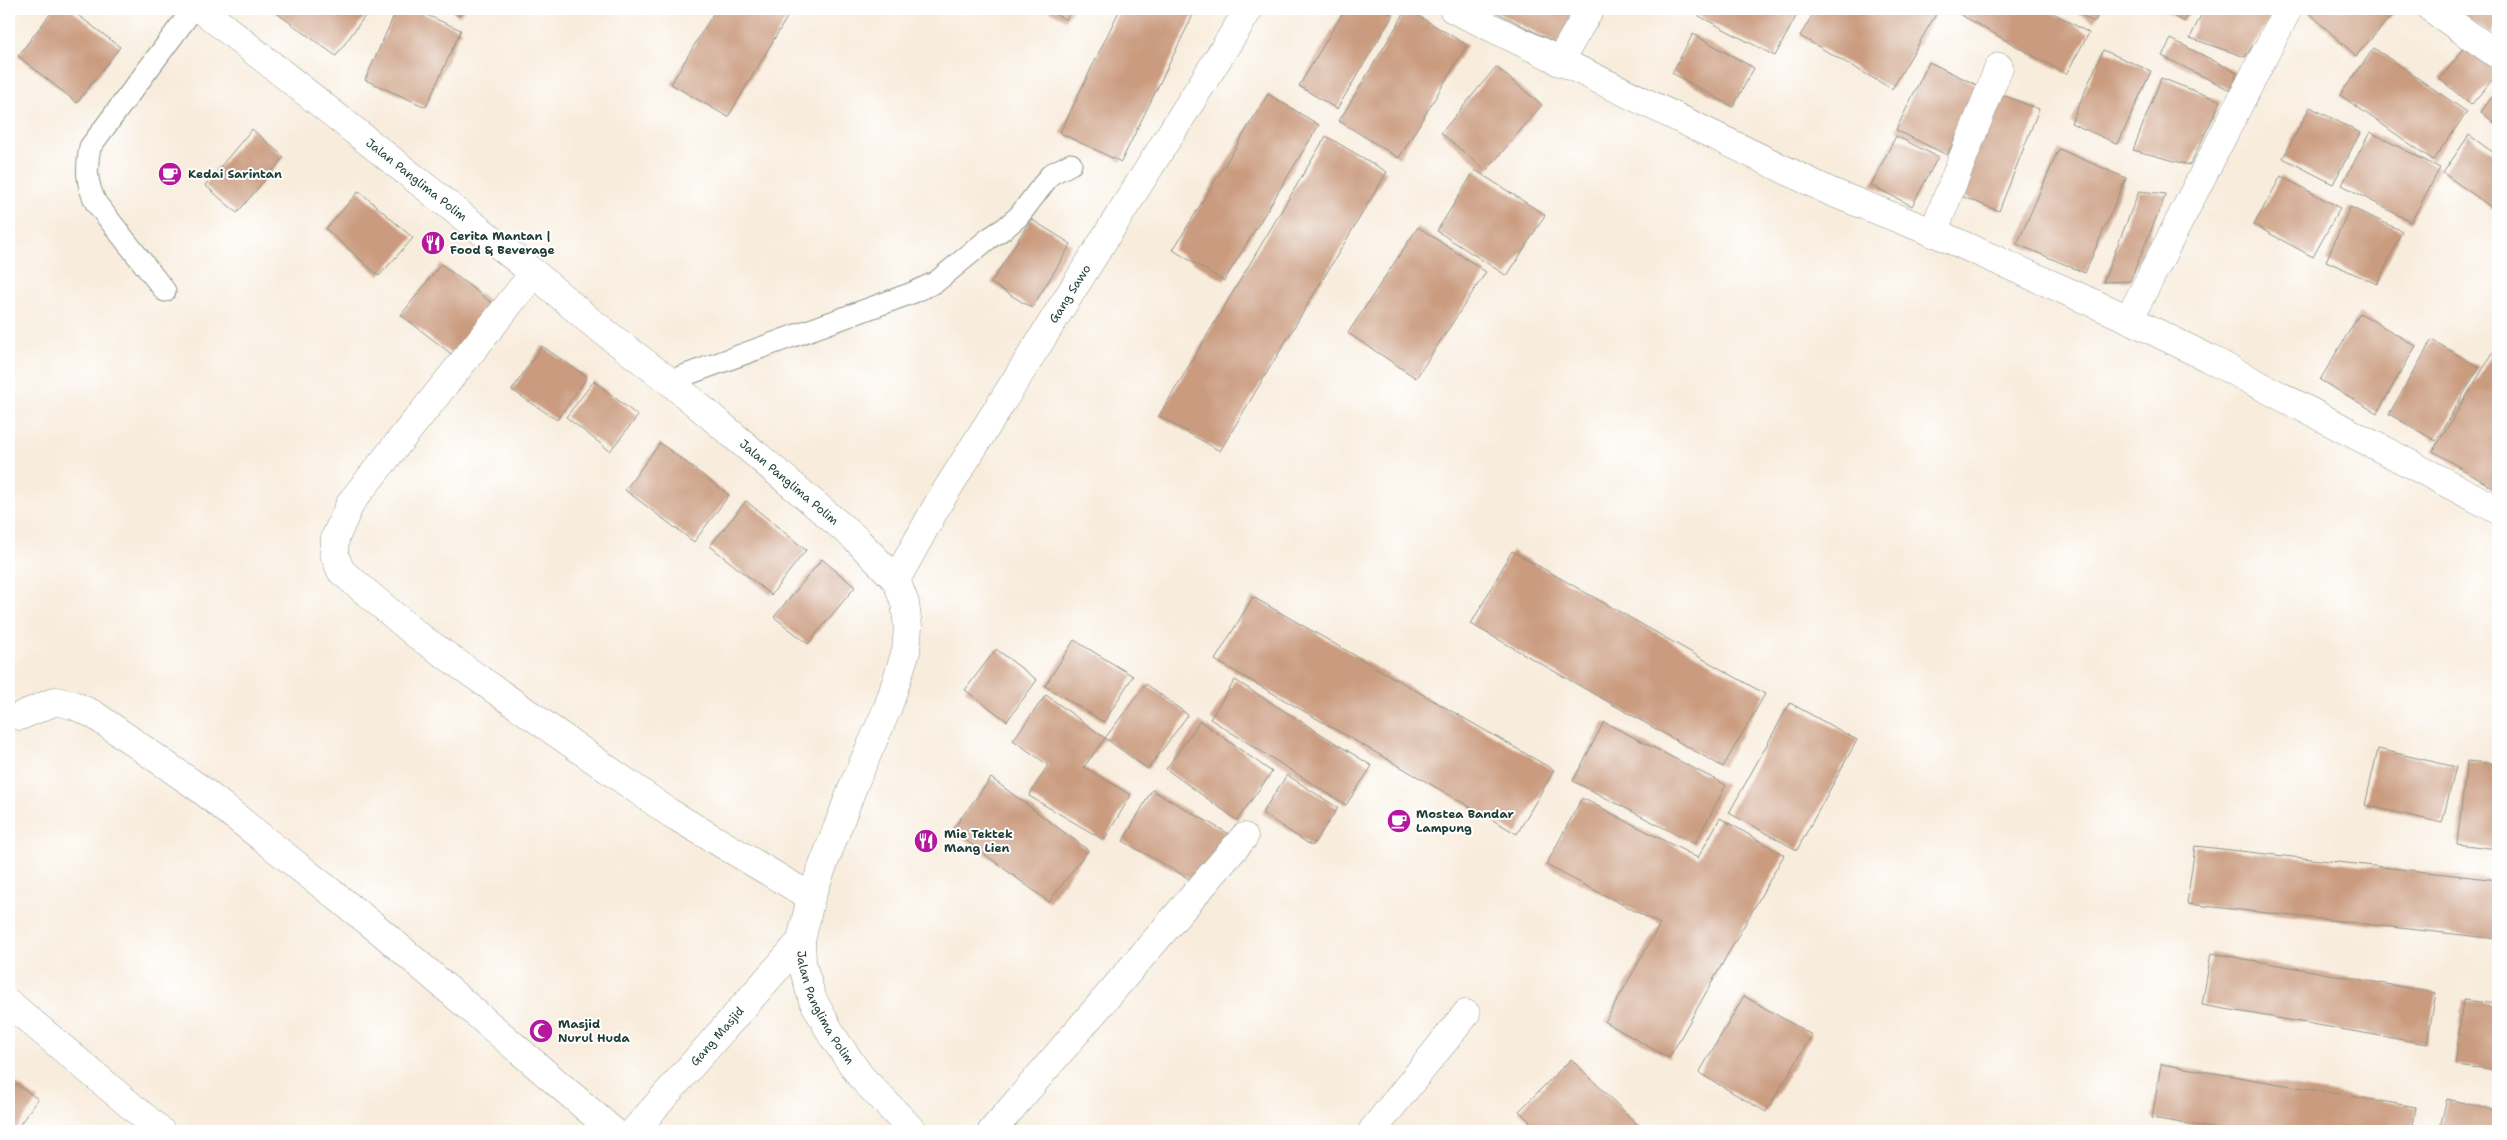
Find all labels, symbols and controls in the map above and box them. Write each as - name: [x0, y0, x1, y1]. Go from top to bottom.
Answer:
- street label: Jalan Panglima Polim: [363, 135, 470, 225]
- cafe icon: Kedai Sarintan: [157, 161, 183, 187]
- place label: Kedai Sarintan: [188, 166, 282, 182]
- place label: Cerita Mantan | Food & Beverage: [450, 228, 555, 258]
- restaurant icon: Cerita Mantan | Food & Beverage: [420, 230, 446, 256]
- street label: Gang Sawo: [1045, 261, 1094, 326]
- street label: Jalan Panglima Polim: [736, 436, 842, 529]
- place label: Mostea Bandar Lampung: [1416, 806, 1514, 836]
- cafe icon: Mostea Bandar Lampung: [1386, 808, 1412, 834]
- place label: Mie Tektek Mang Lien: [944, 826, 1013, 856]
- restaurant icon: Mie Tektek Mang Lien: [913, 828, 939, 854]
- street label: Jalan Panglima Polim: [793, 950, 858, 1068]
- street label: Gang Masjid: [687, 1003, 748, 1069]
- place label: Masjid Nurul Huda: [558, 1016, 631, 1046]
- mosque icon: Masjid Nurul Huda: [528, 1018, 554, 1044]

